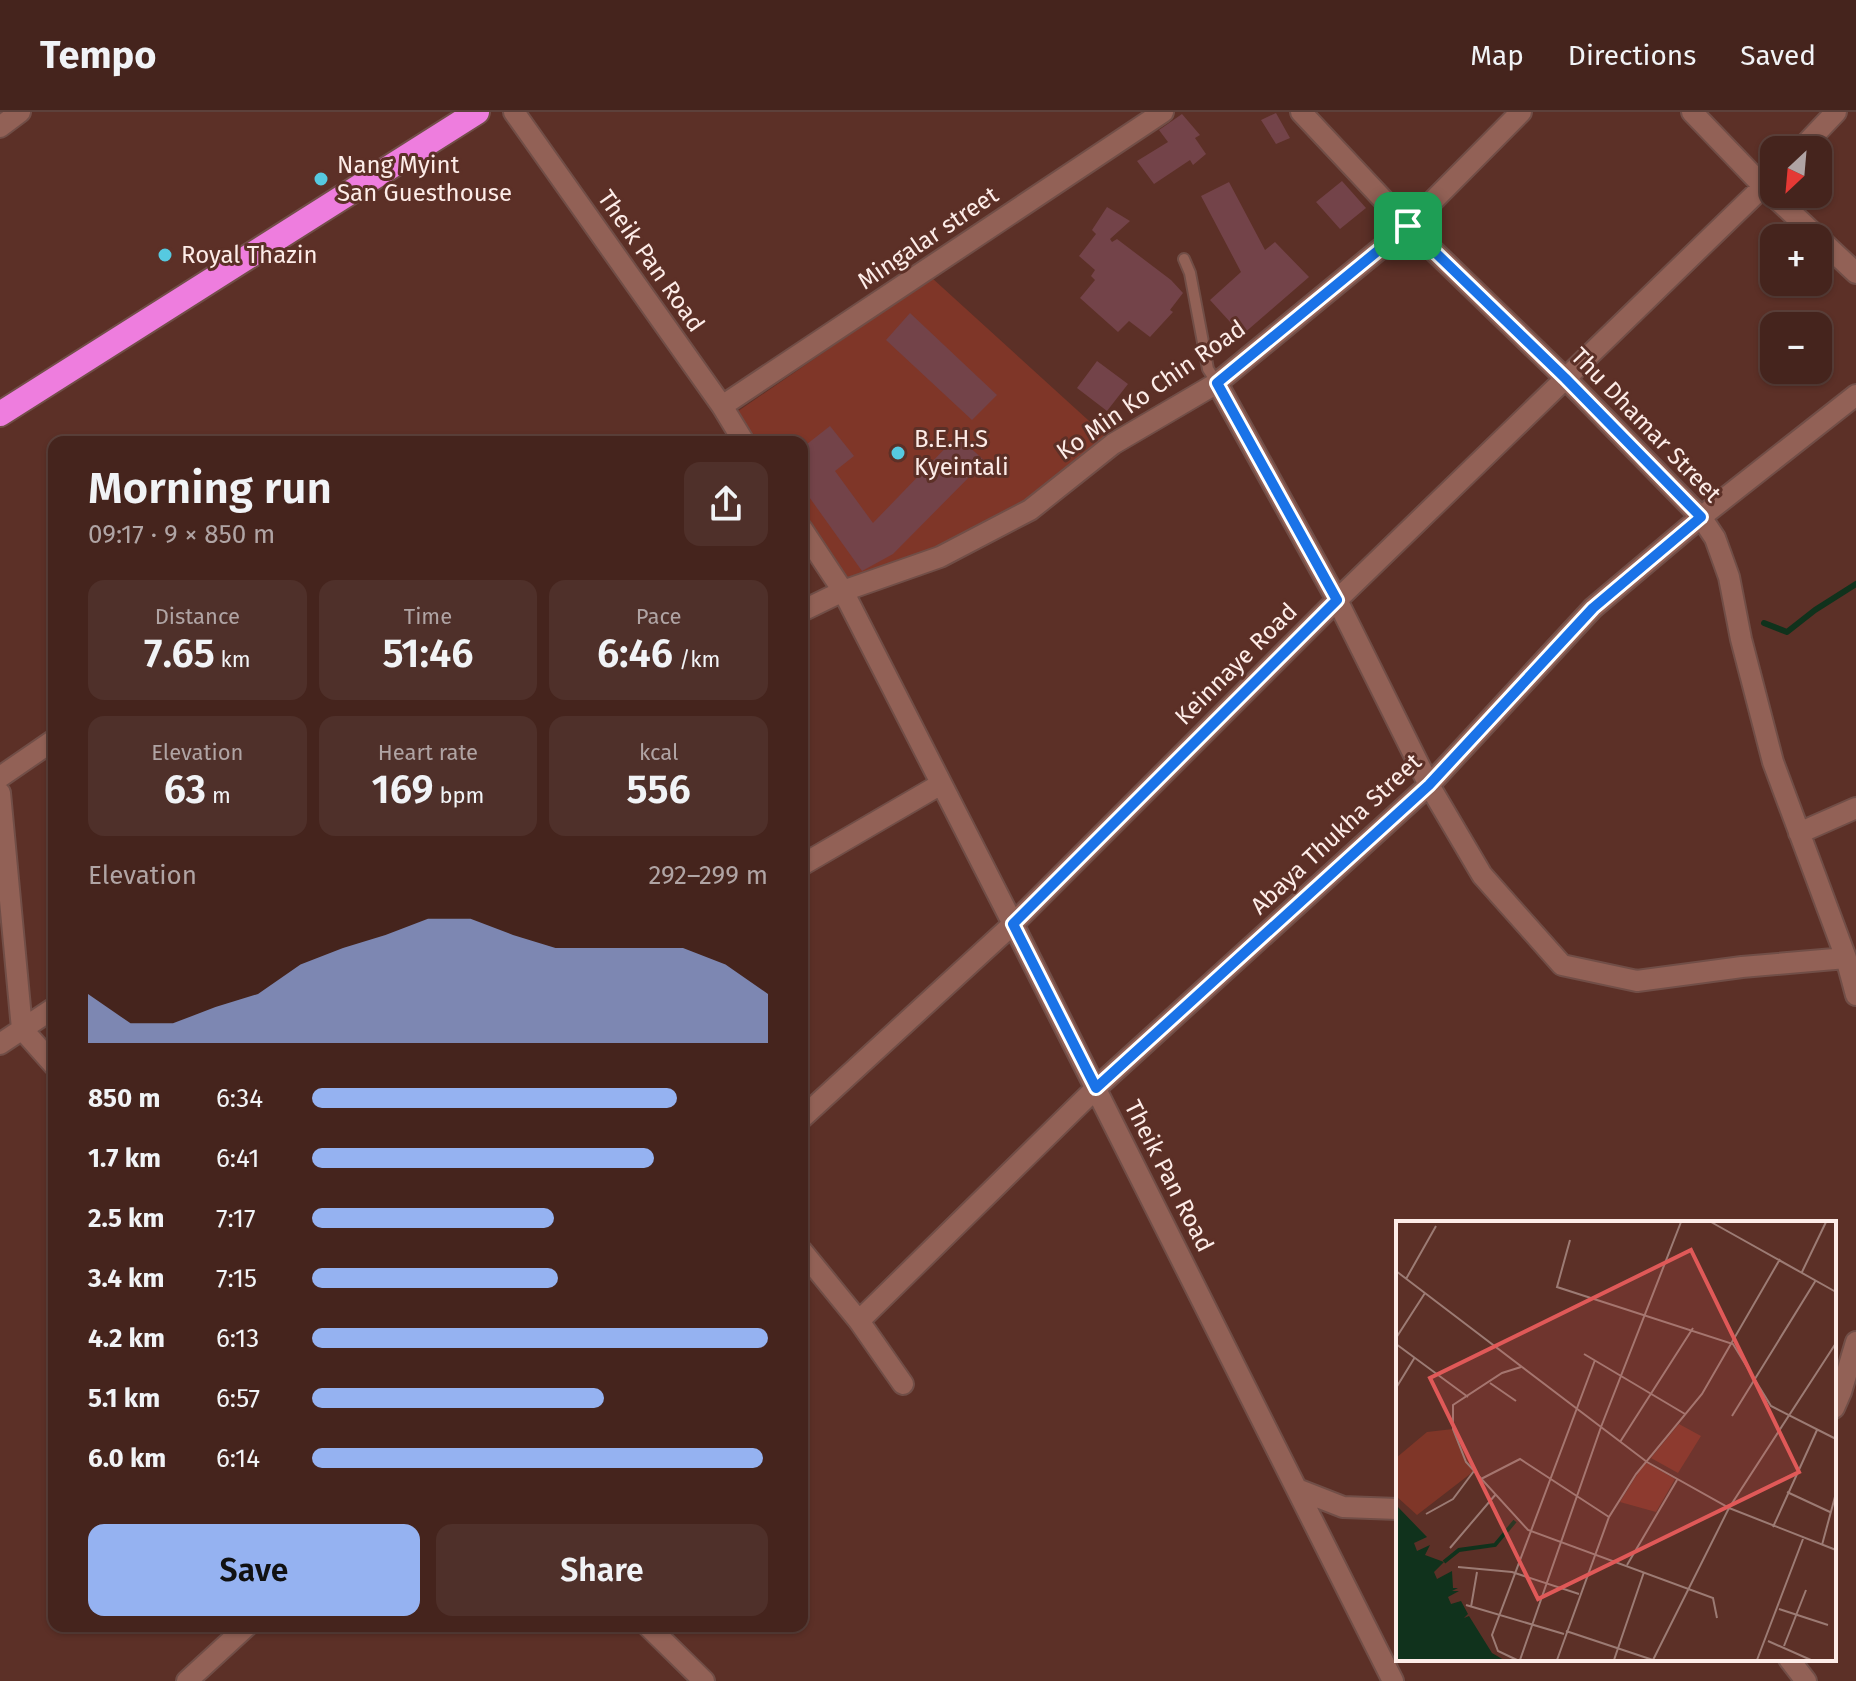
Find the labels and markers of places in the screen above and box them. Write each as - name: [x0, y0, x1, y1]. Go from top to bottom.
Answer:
- place label: Nang Myint San Guesthouse: [337, 151, 512, 207]
- marker: Nang Myint San Guesthouse: [312, 170, 330, 188]
- pin: [1374, 192, 1442, 260]
- place label: Royal Thazin: [181, 241, 318, 269]
- marker: Royal Thazin: [156, 246, 174, 264]
- place label: B.E.H.S Kyeintali: [914, 425, 1009, 481]
- marker: B.E.H.S Kyeintali: [889, 444, 907, 462]

